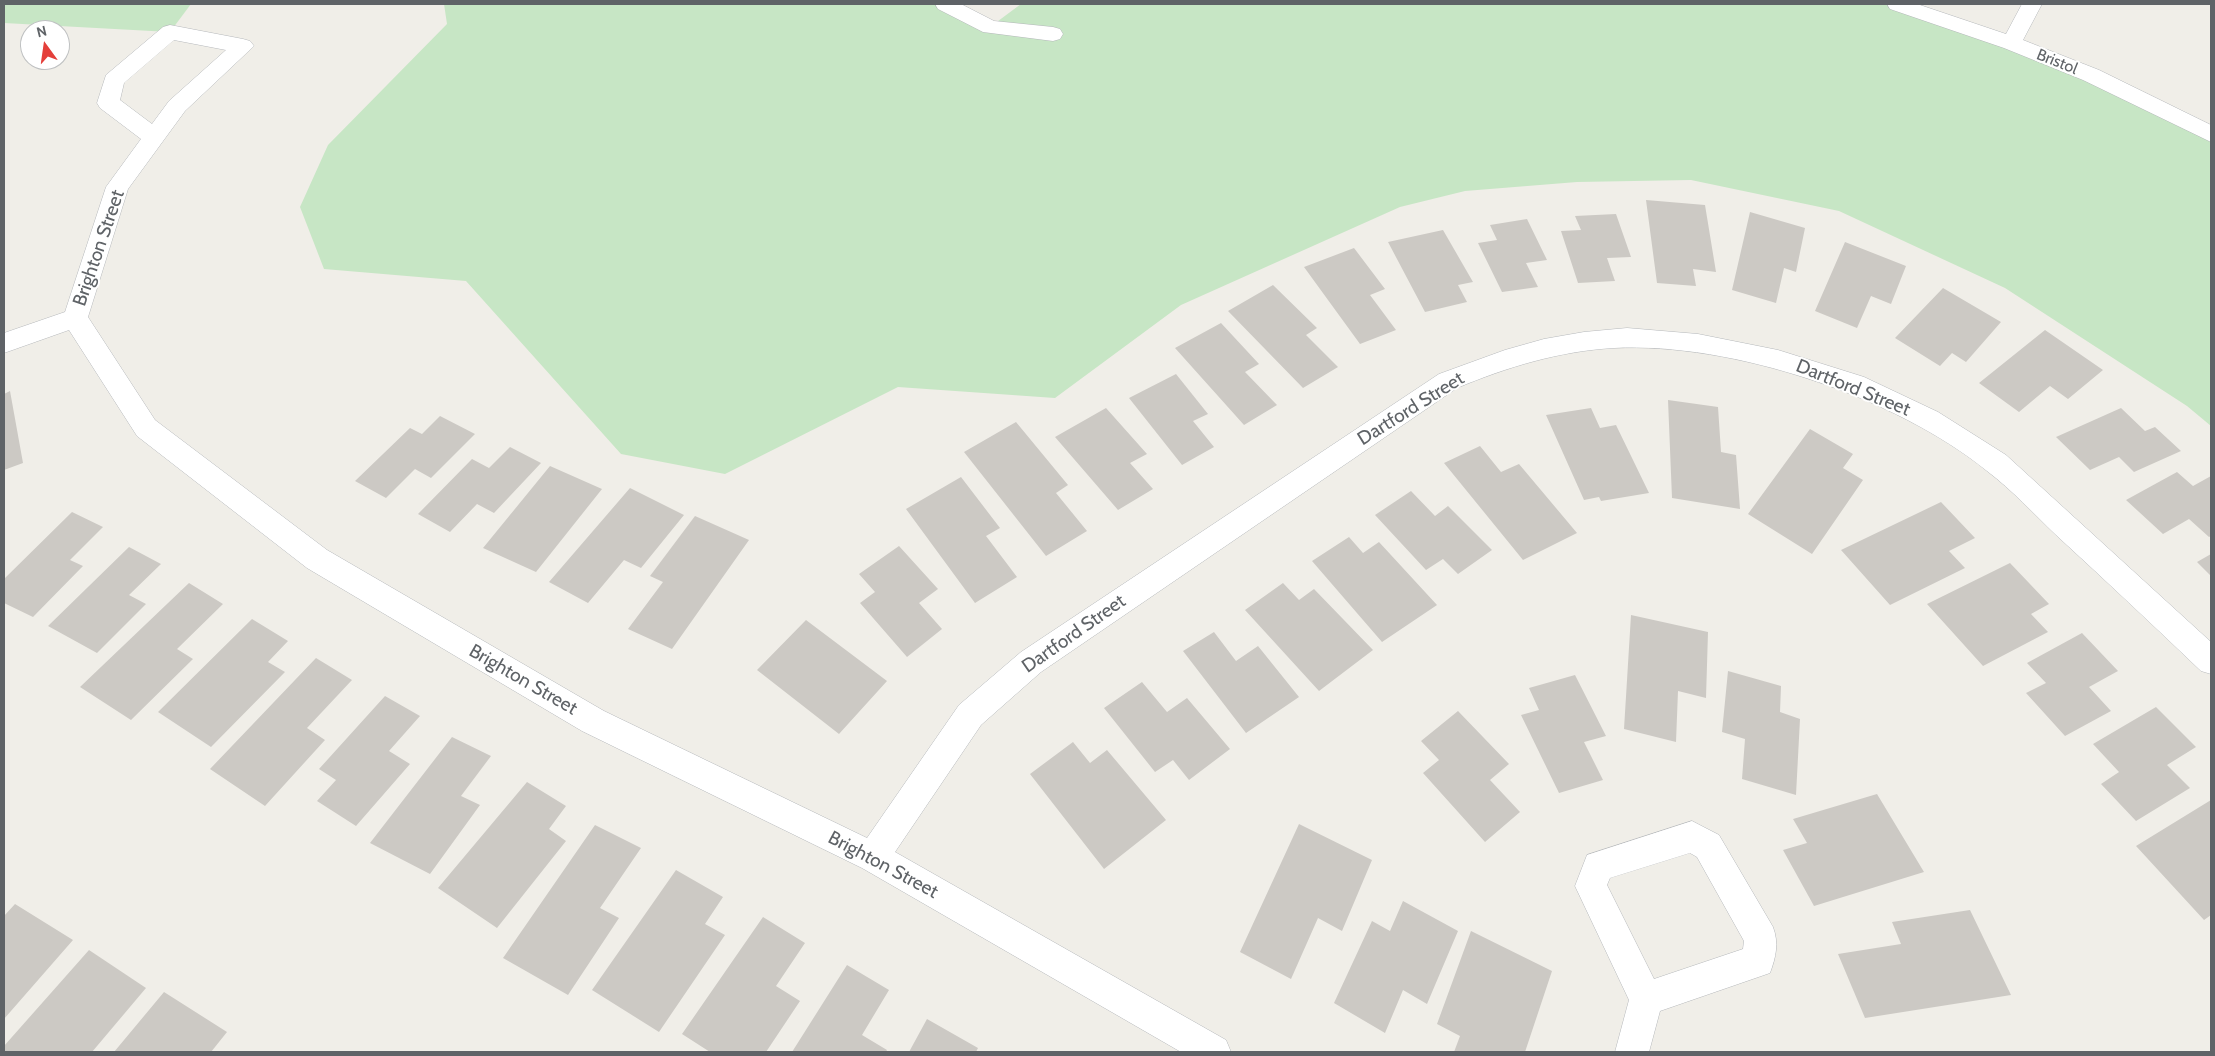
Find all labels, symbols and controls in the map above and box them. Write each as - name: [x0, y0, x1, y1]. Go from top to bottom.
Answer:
- north arrow: [20, 20, 70, 70]
- text: N: [35, 21, 49, 41]
- street label: Bristol: [2034, 45, 2080, 79]
- street label: Brighton Street: [68, 187, 130, 309]
- street label: Dartford Street: [1793, 355, 1913, 421]
- street label: Dartford Street: [1354, 367, 1468, 451]
- street label: Dartford Street: [1018, 590, 1130, 678]
- street label: Brighton Street: [465, 640, 581, 720]
- street label: Brighton Street: [824, 826, 942, 904]

